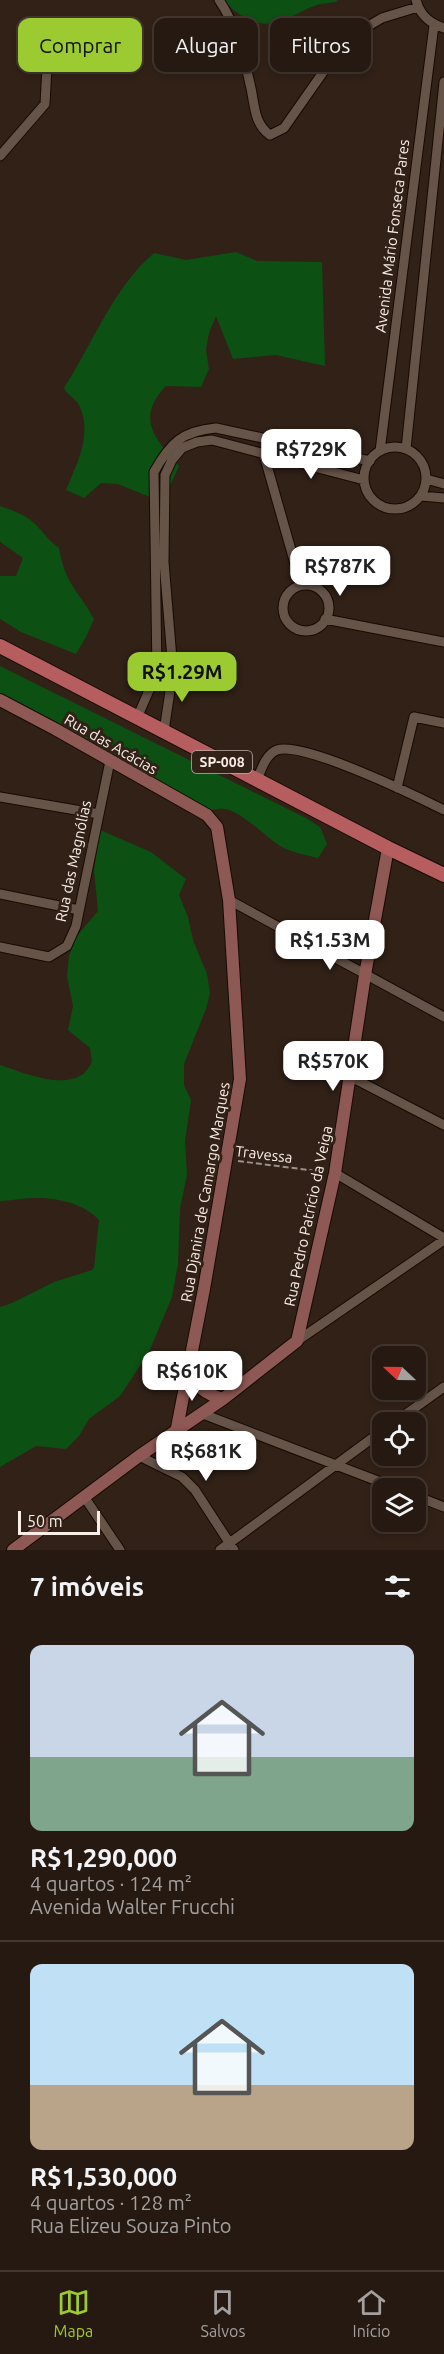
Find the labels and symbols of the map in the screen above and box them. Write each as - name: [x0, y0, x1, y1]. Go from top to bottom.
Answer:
- street label: Avenida Mário Fonseca Pares: [372, 138, 412, 334]
- pin: R$729K: [262, 429, 360, 480]
- pin: R$787K: [291, 546, 389, 597]
- pin: R$1.29M: [127, 652, 237, 703]
- street label: Rua das Acácias: [61, 710, 161, 778]
- road number: SP-008: [192, 751, 252, 773]
- street label: Rua das Magnólias: [52, 799, 94, 923]
- pin: R$1.53M: [275, 920, 385, 971]
- pin: R$570K: [284, 1041, 382, 1092]
- street label: Rua Djanira de Camargo Marques: [177, 1081, 233, 1303]
- street label: Rua Pedro Patrício da Veiga: [281, 1124, 335, 1308]
- street label: Travessa: [234, 1142, 294, 1166]
- north arrow: [372, 1346, 426, 1400]
- pin: R$610K: [143, 1351, 241, 1402]
- pin: R$681K: [157, 1431, 255, 1482]
- scale bar: [18, 1508, 100, 1536]

